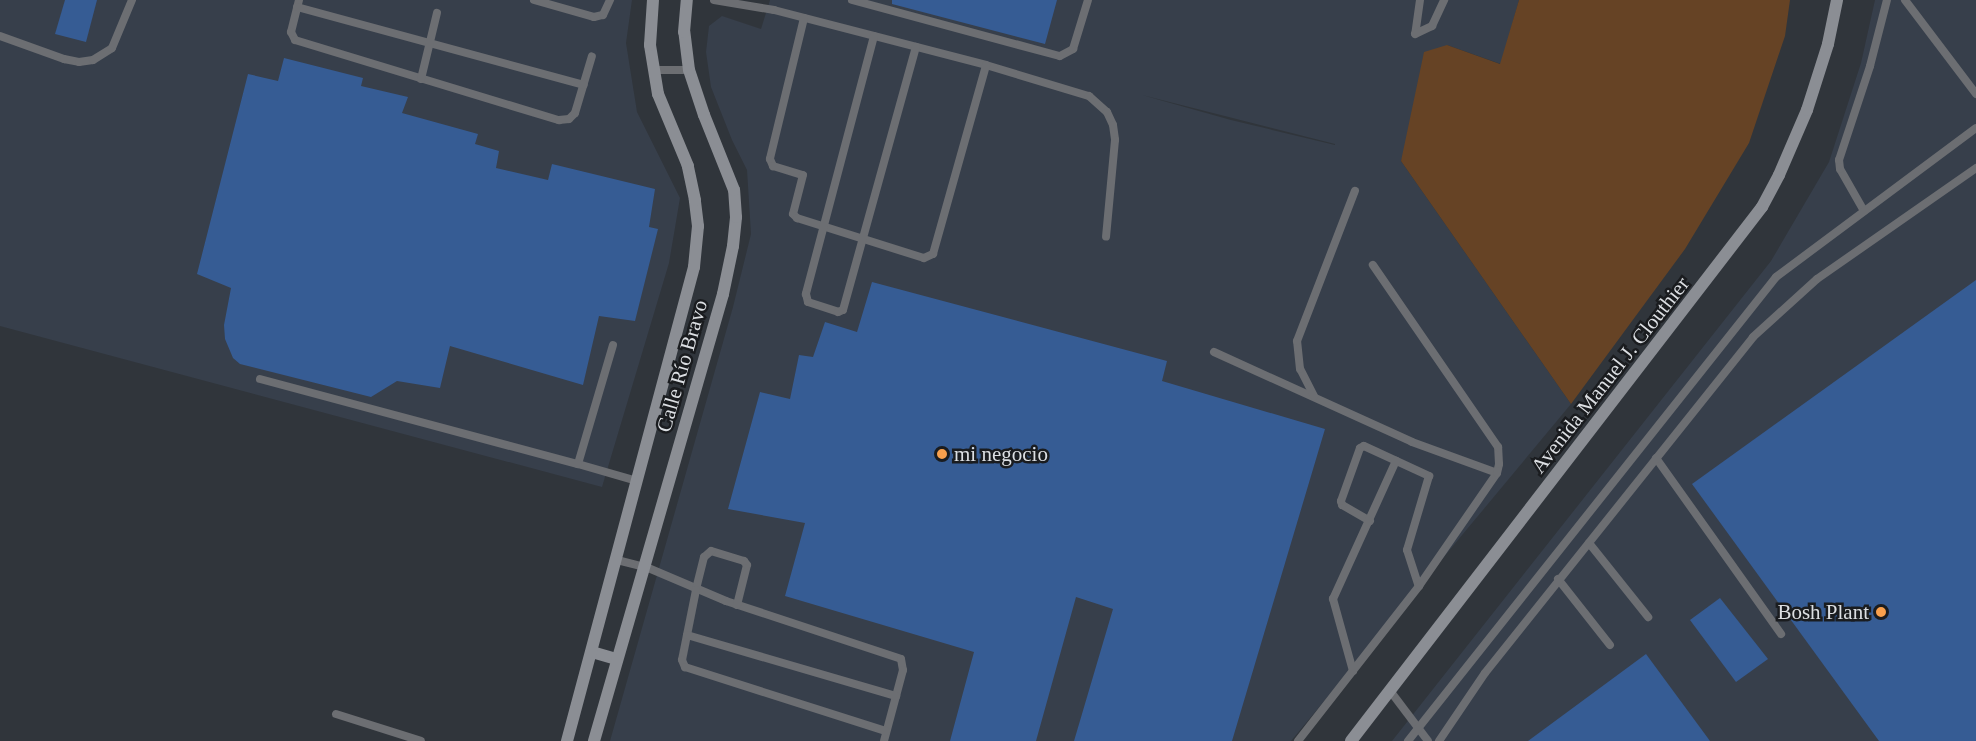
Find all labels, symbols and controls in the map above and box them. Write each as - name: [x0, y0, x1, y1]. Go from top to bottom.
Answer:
- street label: Avenida Manuel J. Clouthier: [1526, 272, 1694, 478]
- street label: Calle Río Bravo: [651, 297, 713, 435]
- place label: mi negocio: [954, 441, 1048, 467]
- marker: mi negocio: [935, 447, 949, 461]
- place label: Bosh Plant: [1777, 599, 1869, 625]
- marker: Bosh Plant: [1874, 605, 1888, 619]

